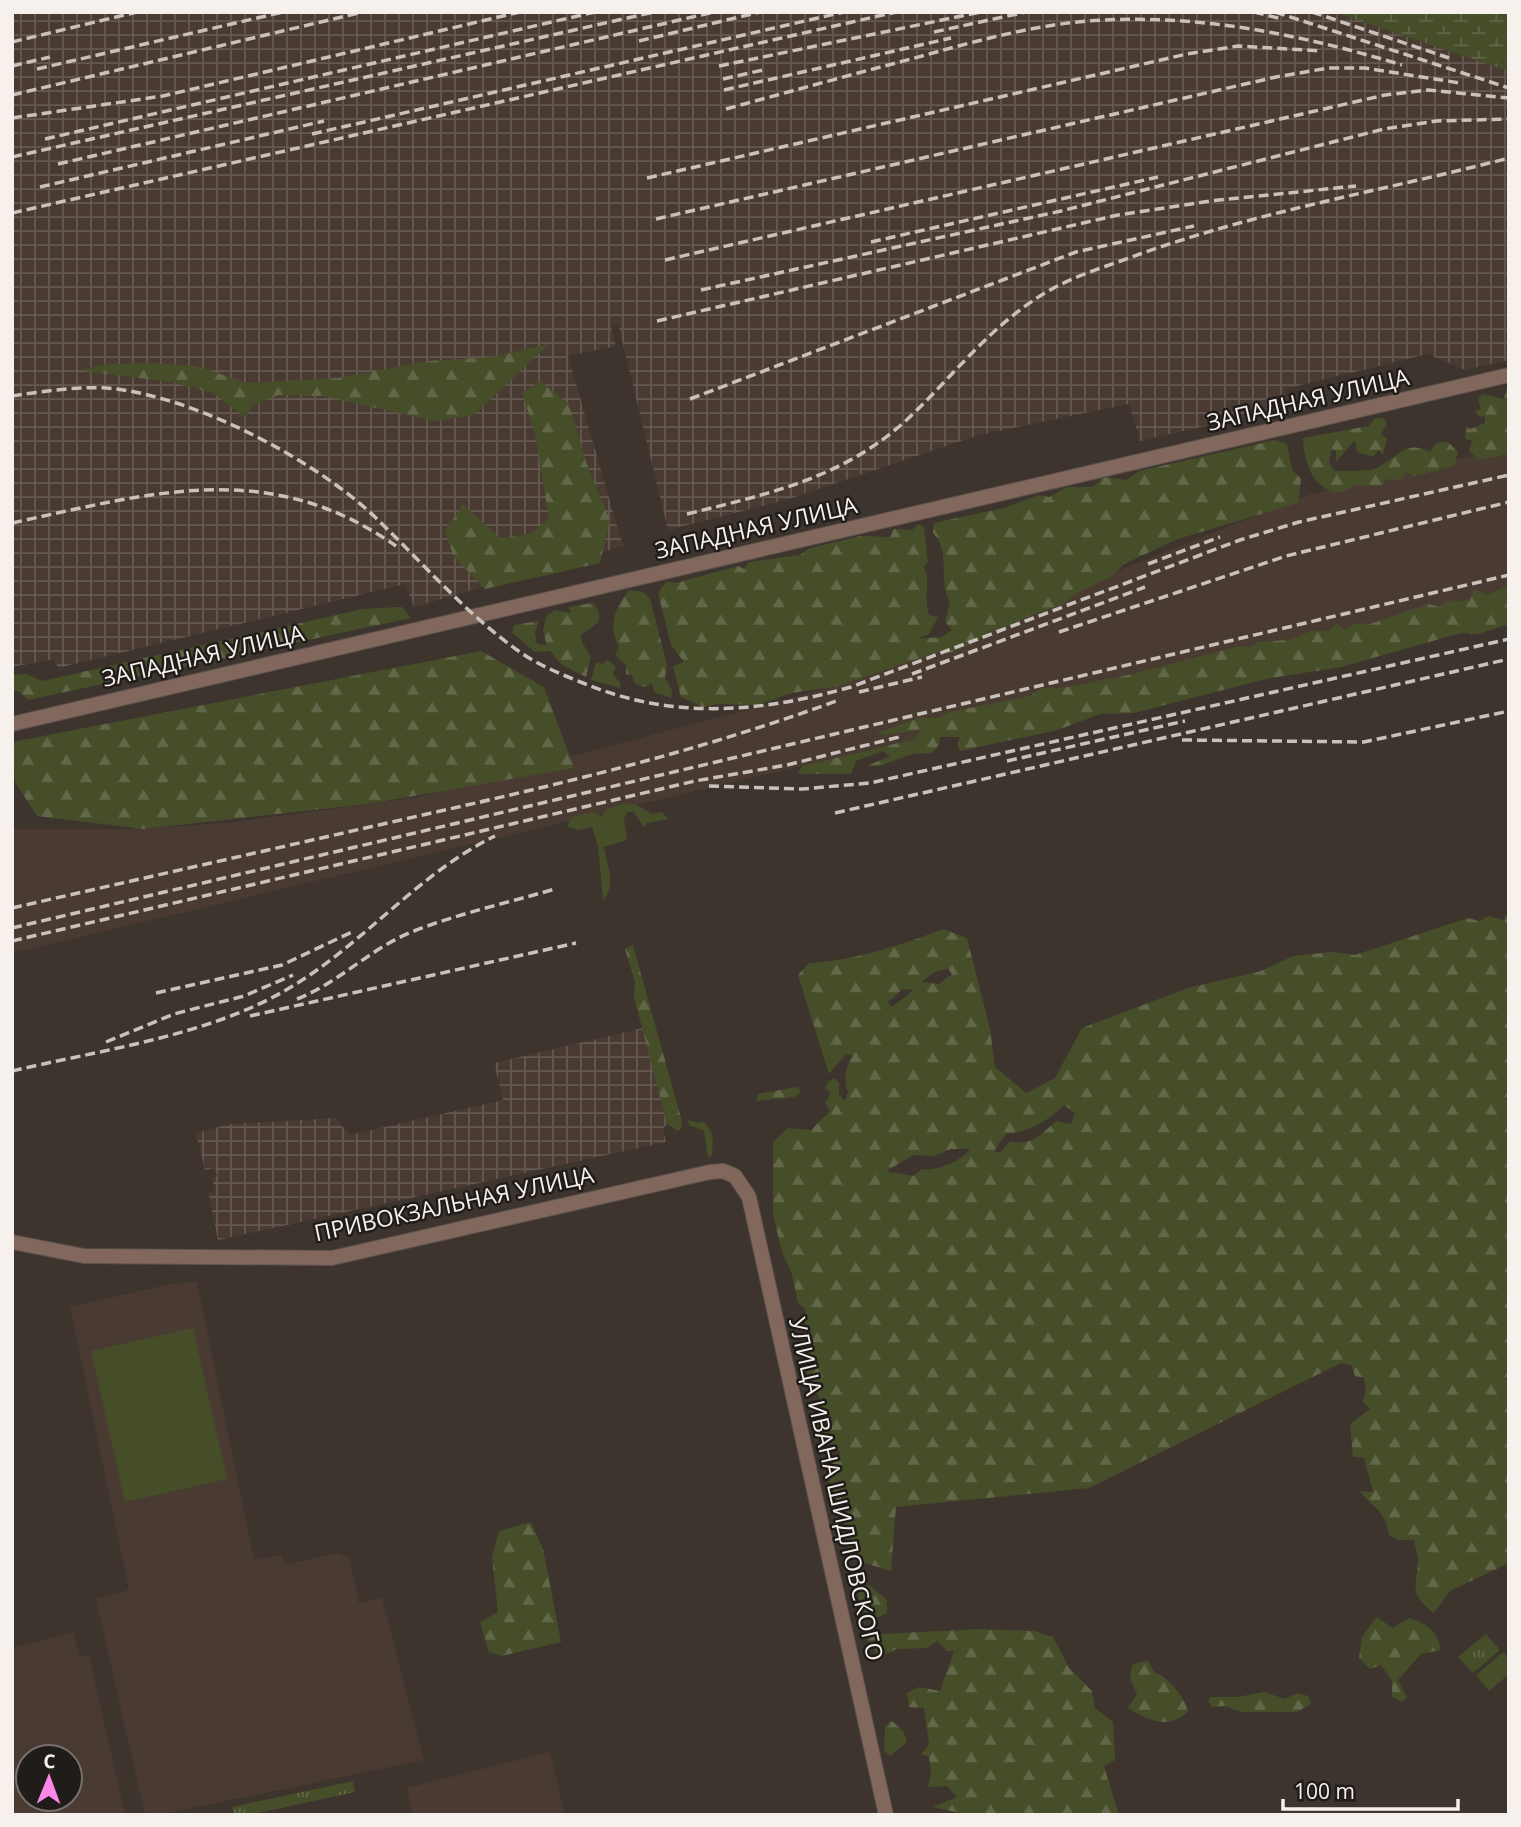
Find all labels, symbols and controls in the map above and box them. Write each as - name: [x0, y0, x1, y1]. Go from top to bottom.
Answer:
- street label: ЗАПАДНАЯ УЛИЦА: [1204, 360, 1412, 438]
- street label: ЗАПАДНАЯ УЛИЦА: [652, 488, 860, 566]
- street label: ЗАПАДНАЯ УЛИЦА: [99, 616, 307, 694]
- street label: ПРИВОКЗАЛЬНАЯ УЛИЦА: [311, 1158, 597, 1248]
- street label: УЛИЦА ИВАНА ШИДЛОВСКОГО: [782, 1314, 892, 1664]
- north arrow: [14, 1743, 84, 1813]
- text: С: [43, 1748, 56, 1774]
- scale bar: [1283, 1768, 1458, 1812]
- text: 100 m: [1294, 1777, 1355, 1805]

